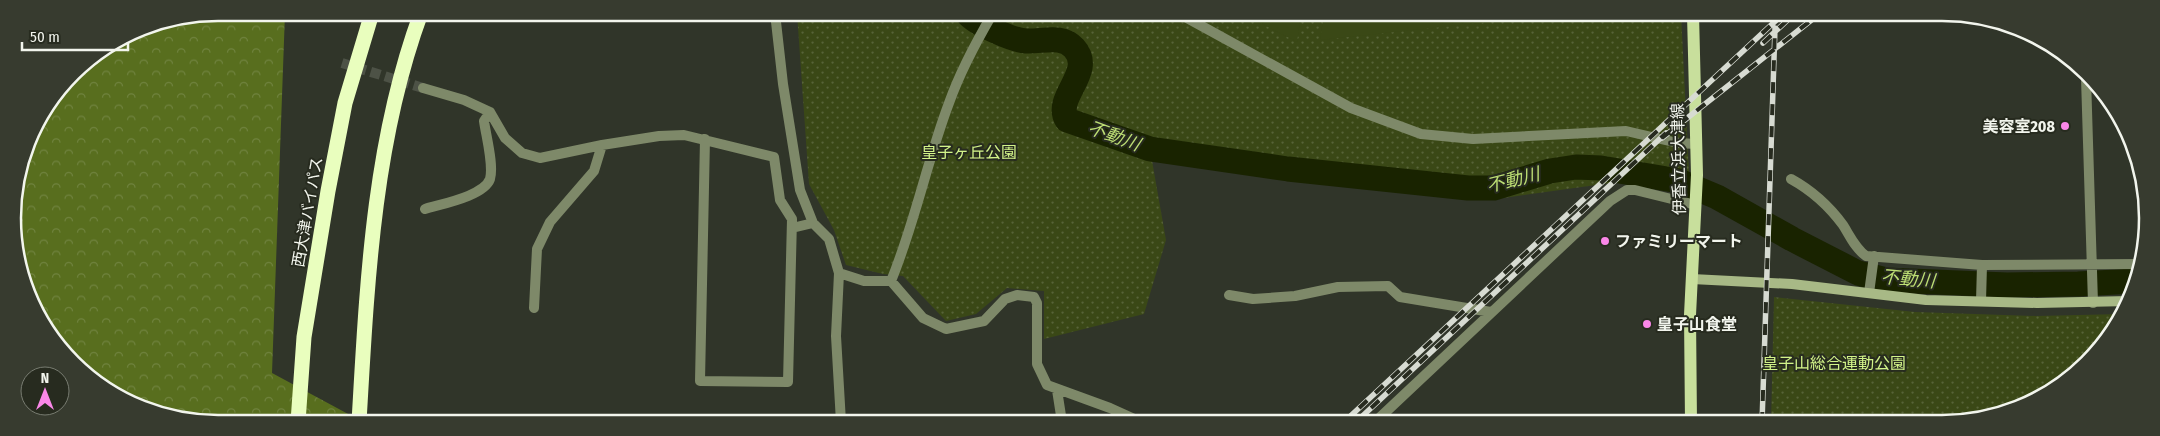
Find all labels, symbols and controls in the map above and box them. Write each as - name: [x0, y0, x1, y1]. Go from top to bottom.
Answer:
- scale bar: [22, 20, 129, 52]
- text: 50 m: [30, 28, 60, 46]
- street label: 伊香立浜大津線: [1668, 103, 1689, 215]
- water label: 不動川: [1085, 116, 1145, 156]
- place label: 美容室208: [1982, 117, 2056, 136]
- marker: 美容室208: [2059, 120, 2071, 132]
- park label: 皇子ヶ丘公園: [921, 143, 1017, 162]
- street label: 西大津バイパス: [288, 155, 327, 269]
- water label: 不動川: [1484, 162, 1544, 197]
- place label: ファミリーマート: [1615, 232, 1743, 251]
- marker: ファミリーマート: [1599, 235, 1611, 247]
- water label: 不動川: [1880, 266, 1938, 292]
- place label: 皇子山食堂: [1657, 315, 1737, 334]
- marker: 皇子山食堂: [1641, 318, 1653, 330]
- park label: 皇子山総合運動公園: [1762, 354, 1906, 373]
- north arrow: [20, 366, 70, 416]
- text: N: [41, 370, 49, 387]

